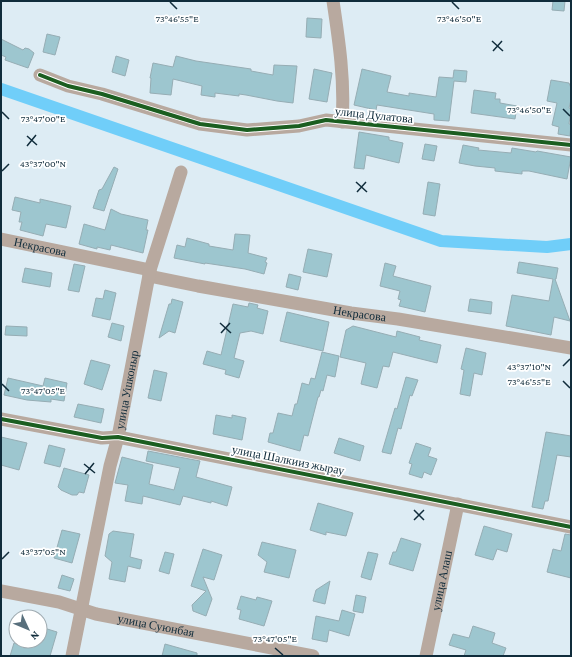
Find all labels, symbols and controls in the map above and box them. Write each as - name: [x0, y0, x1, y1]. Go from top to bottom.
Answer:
- text: 73°46'55"E: [155, 13, 199, 24]
- text: 73°46'50"E: [437, 13, 482, 24]
- street label: улица Дулатова: [334, 104, 414, 126]
- text: 73°46'50"E: [507, 104, 552, 115]
- text: 73°47'00"E: [21, 113, 66, 124]
- text: 43°37'00"N: [20, 158, 67, 169]
- street label: Некрасова: [13, 235, 68, 260]
- street label: Некрасова: [332, 303, 388, 324]
- street label: улица Ушконыр: [113, 349, 141, 430]
- text: 43°37'10"N: [507, 361, 552, 372]
- text: 73°46'55"E: [507, 376, 551, 387]
- text: 73°47'05"E: [21, 385, 65, 396]
- street label: улица Шалкииз жырау: [231, 442, 345, 478]
- text: 43°37'05"N: [20, 546, 66, 557]
- street label: улица Алаш: [429, 549, 455, 612]
- north arrow: [8, 609, 48, 649]
- street label: улица Суюнбая: [116, 611, 196, 640]
- text: N: [28, 629, 42, 643]
- text: 73°47'05"E: [253, 633, 297, 644]

